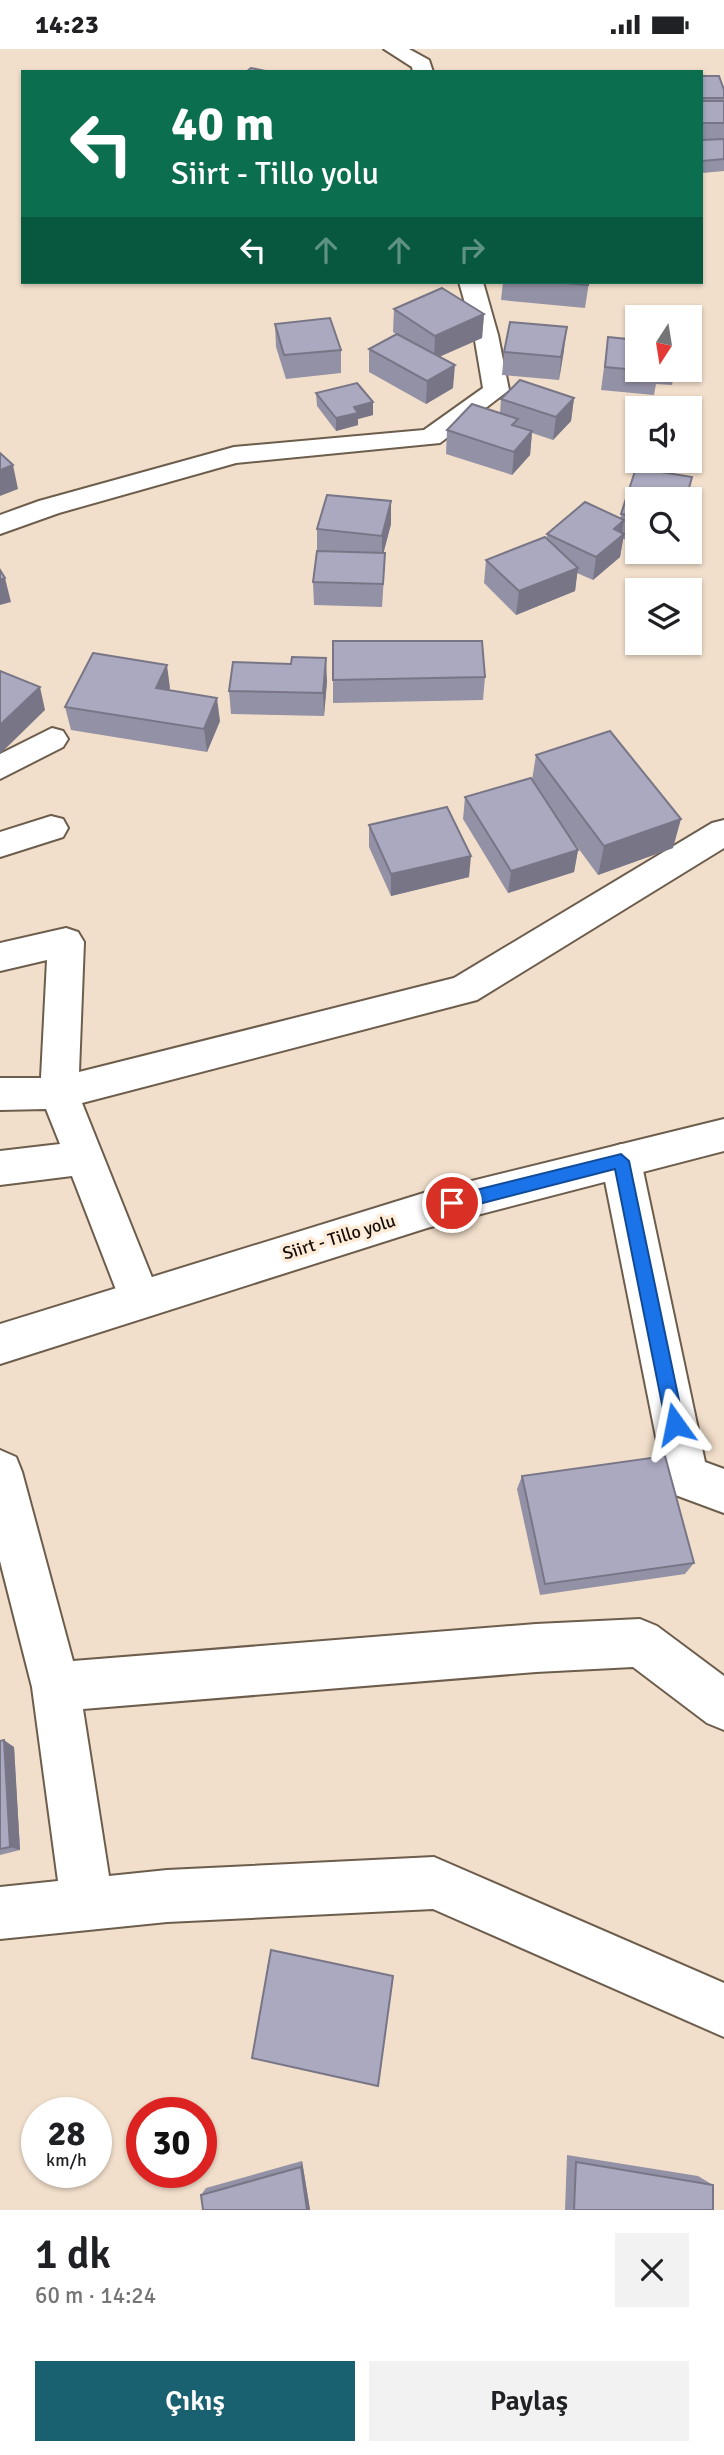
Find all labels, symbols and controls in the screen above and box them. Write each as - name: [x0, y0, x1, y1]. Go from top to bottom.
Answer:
- text: 14:23: [35, 9, 99, 41]
- text: 40 m: [171, 94, 274, 154]
- icon: left: [56, 98, 147, 189]
- text: Siirt - Tillo yolu: [171, 154, 379, 193]
- icon: left: [234, 231, 272, 269]
- icon: ahead: [307, 231, 345, 269]
- icon: ahead: [380, 231, 418, 269]
- icon: right: [453, 231, 491, 269]
- north arrow: [625, 305, 702, 381]
- map controls: [625, 305, 702, 655]
- button: sound: [625, 396, 702, 473]
- button: search: [625, 487, 702, 564]
- button: layers: [625, 578, 702, 655]
- pin: [422, 1173, 482, 1233]
- icon: arrive: [433, 1184, 471, 1222]
- street label: Siirt - Tillo yolu: [280, 1209, 398, 1265]
- position arrow: [638, 1387, 712, 1461]
- speed limit sign: 30: [126, 2097, 217, 2188]
- text: 28: [48, 2112, 85, 2155]
- text: km/h: [46, 2149, 87, 2171]
- text: 1 dk: [35, 2229, 111, 2280]
- button: close: [615, 2233, 689, 2307]
- text: 60 m · 14:24: [35, 2281, 156, 2310]
- button: Çıkış: [35, 2361, 355, 2441]
- button: Paylaş: [369, 2361, 689, 2441]

